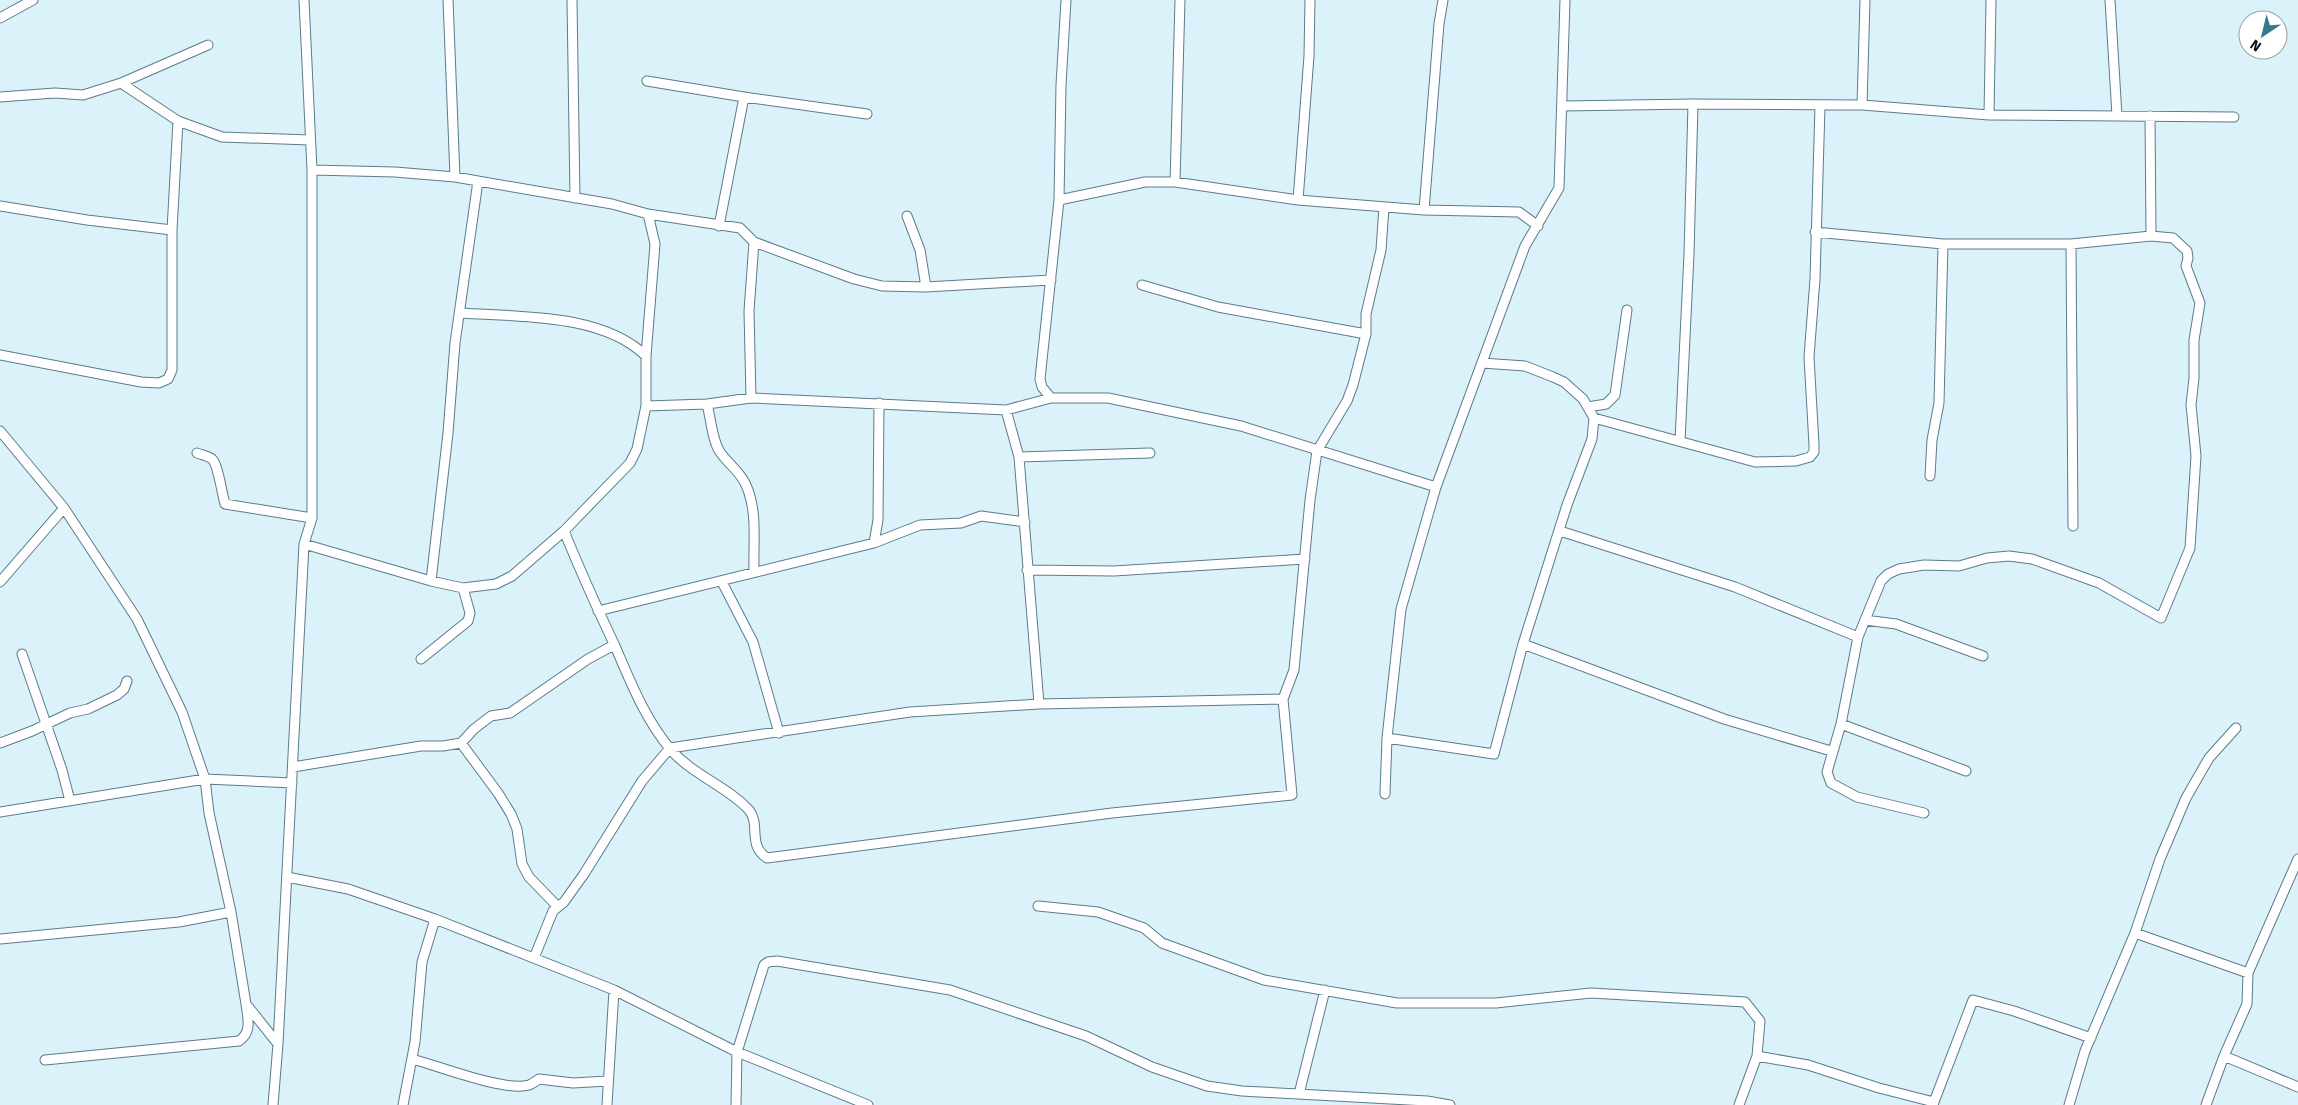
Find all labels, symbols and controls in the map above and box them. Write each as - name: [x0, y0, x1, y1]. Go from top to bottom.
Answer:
- north arrow: [2238, 10, 2288, 60]
- text: N: [2247, 36, 2265, 55]

